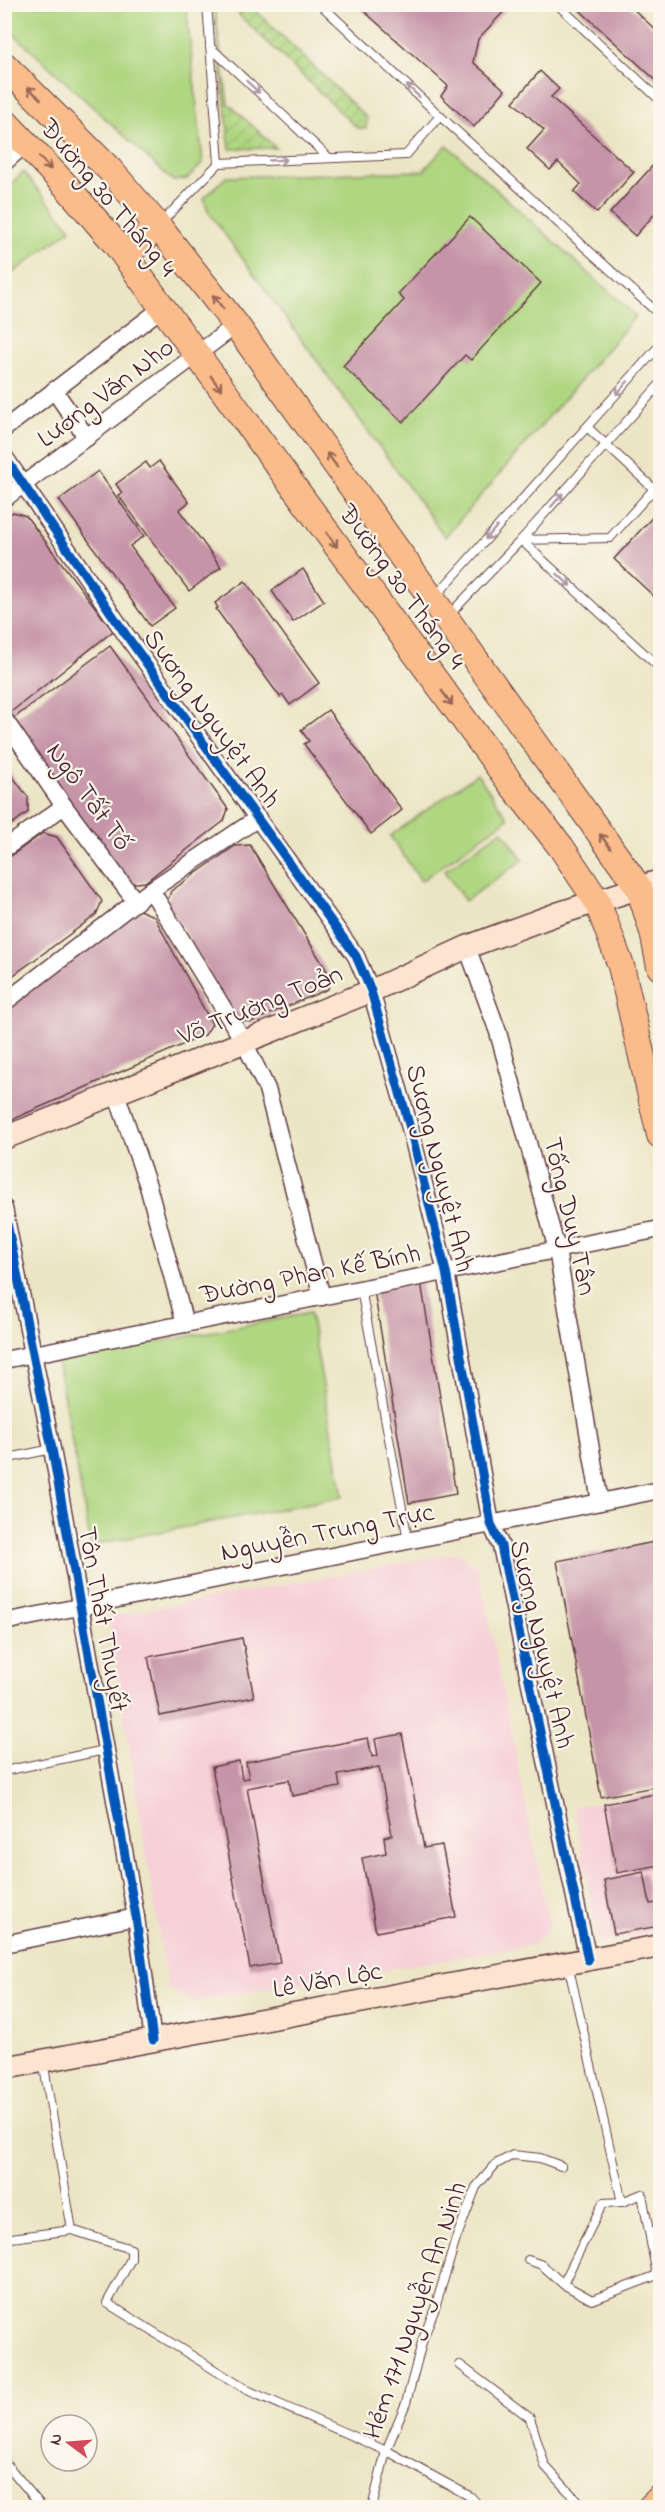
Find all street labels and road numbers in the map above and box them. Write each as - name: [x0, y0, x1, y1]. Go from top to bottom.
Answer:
- street label: Đường 30 Tháng 4: [28, 110, 185, 286]
- street label: Lương Văn Nho: [30, 329, 183, 459]
- street label: Đường 30 Tháng 4: [327, 496, 474, 678]
- street label: Sương Nguyệt Anh: [133, 622, 289, 817]
- street label: Ngô Tất Tố: [35, 735, 141, 860]
- street label: Võ Trường Toản: [172, 956, 349, 1057]
- street label: Sương Nguyệt Anh: [394, 1061, 483, 1277]
- street label: Tống Duy Tân: [531, 1134, 606, 1299]
- street label: Đường Phan Kế Bính: [196, 1235, 424, 1316]
- street label: Nguyễn Trung Trực: [218, 1494, 437, 1573]
- street label: Tôn Thất Thuyết: [66, 1524, 137, 1715]
- street label: Sương Nguyệt Anh: [498, 1536, 584, 1753]
- street label: Lê Văn Lộc: [270, 1953, 385, 2010]
- street label: Hẻm 171 Nguyễn An Ninh: [354, 2177, 479, 2445]

